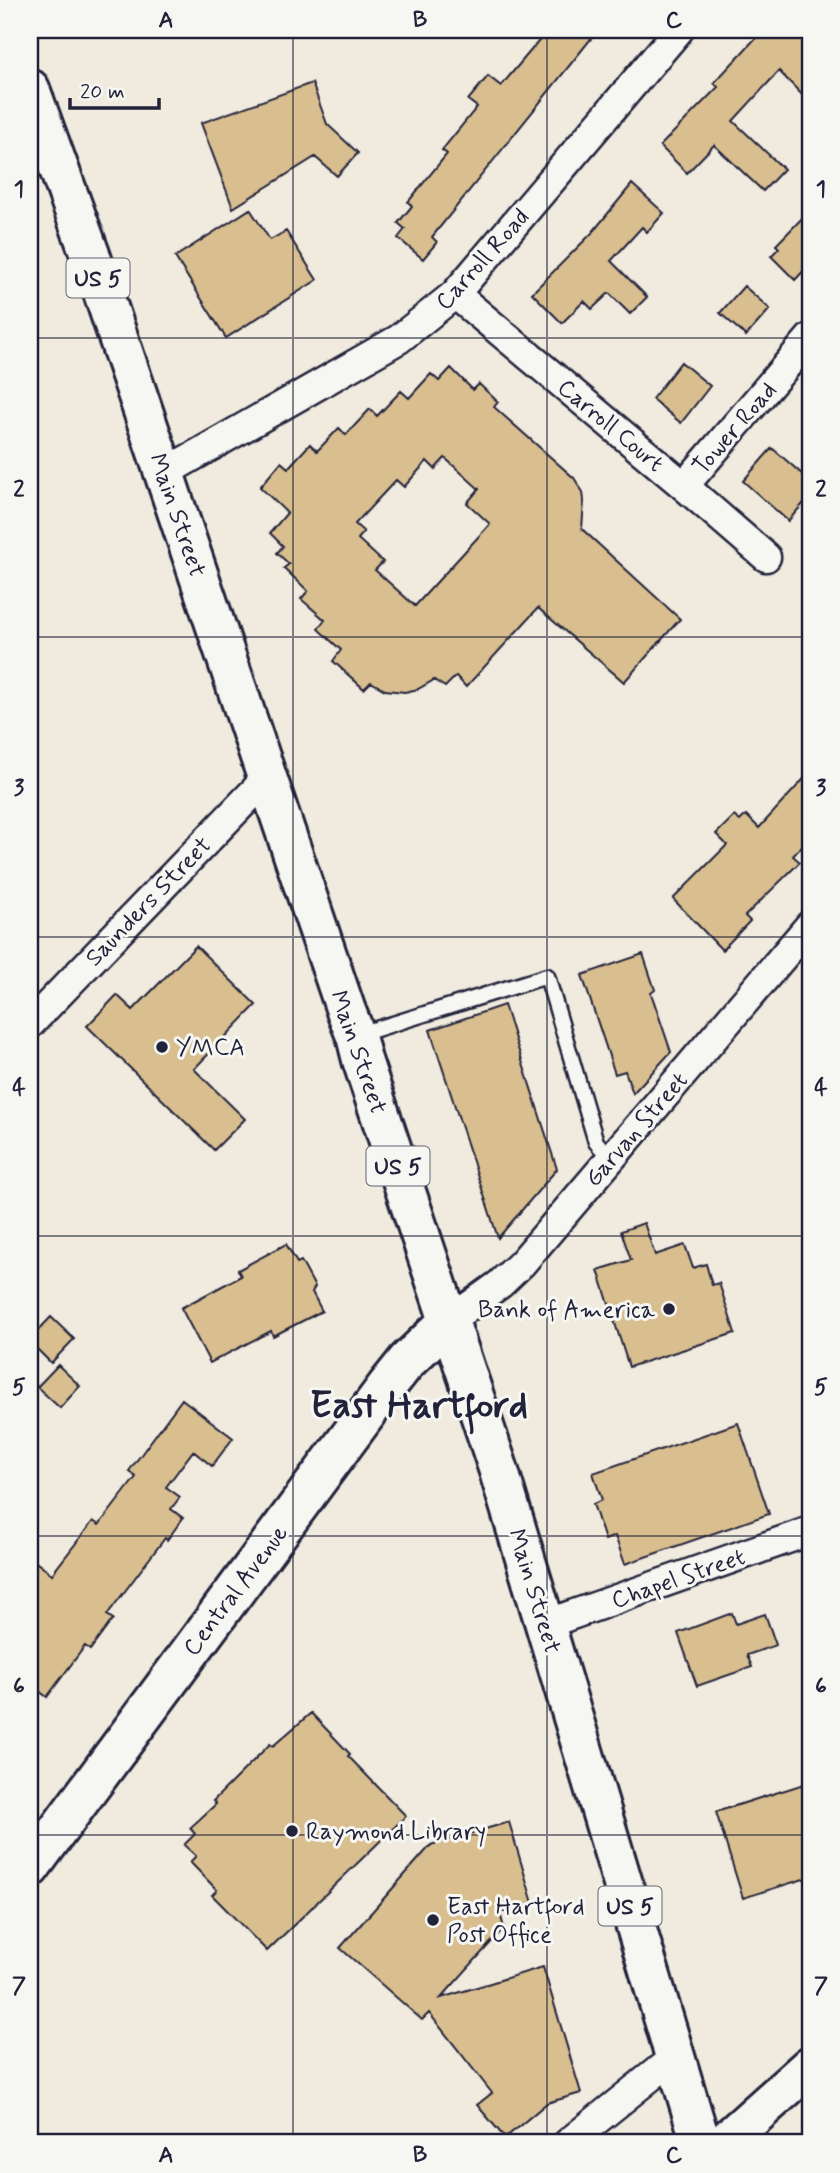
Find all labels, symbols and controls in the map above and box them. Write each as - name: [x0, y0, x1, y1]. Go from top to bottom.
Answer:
- text: A: [158, 6, 174, 36]
- text: B: [413, 6, 428, 36]
- text: C: [666, 6, 683, 36]
- scale bar: [70, 66, 159, 110]
- text: 20 m: [80, 78, 125, 106]
- text: 1: [14, 175, 24, 205]
- text: 1: [816, 175, 826, 205]
- street label: Carroll Road: [429, 203, 537, 317]
- road number: US 5: [66, 258, 130, 298]
- street label: Carroll Court: [550, 373, 670, 480]
- street label: Tower Road: [686, 376, 784, 482]
- street label: Main Street: [141, 450, 212, 581]
- text: 2: [13, 475, 25, 505]
- text: 2: [815, 475, 827, 505]
- text: 3: [14, 774, 25, 804]
- text: 3: [816, 774, 827, 804]
- street label: Saunders Street: [79, 830, 219, 974]
- street label: Main Street: [322, 987, 393, 1118]
- place label: YMCA: [176, 1033, 245, 1064]
- marker: YMCA: [154, 1039, 170, 1055]
- street label: Garvan Street: [579, 1066, 696, 1194]
- text: 4: [12, 1073, 26, 1103]
- text: 4: [814, 1073, 828, 1103]
- road number: US 5: [366, 1147, 430, 1186]
- place label: Bank of America: [478, 1295, 656, 1326]
- marker: Bank of America: [661, 1301, 677, 1317]
- text: 5: [12, 1373, 26, 1403]
- text: 5: [814, 1373, 828, 1403]
- district label: East Hartford: [310, 1382, 528, 1435]
- street label: Central Avenue: [177, 1519, 296, 1663]
- street label: Main Street: [500, 1525, 567, 1658]
- street label: Chapel Street: [608, 1542, 749, 1617]
- text: 6: [13, 1672, 25, 1702]
- text: 6: [815, 1672, 827, 1702]
- place label: Raymond Library: [306, 1817, 486, 1848]
- marker: Raymond Library: [284, 1823, 300, 1839]
- road number: US 5: [598, 1886, 662, 1926]
- place label: East Hartford Post Office: [447, 1892, 585, 1951]
- marker: East Hartford Post Office: [425, 1912, 441, 1928]
- text: 7: [12, 1972, 26, 2002]
- text: 7: [814, 1972, 828, 2002]
- text: A: [158, 2141, 174, 2171]
- text: B: [413, 2141, 428, 2171]
- text: C: [666, 2141, 683, 2171]

